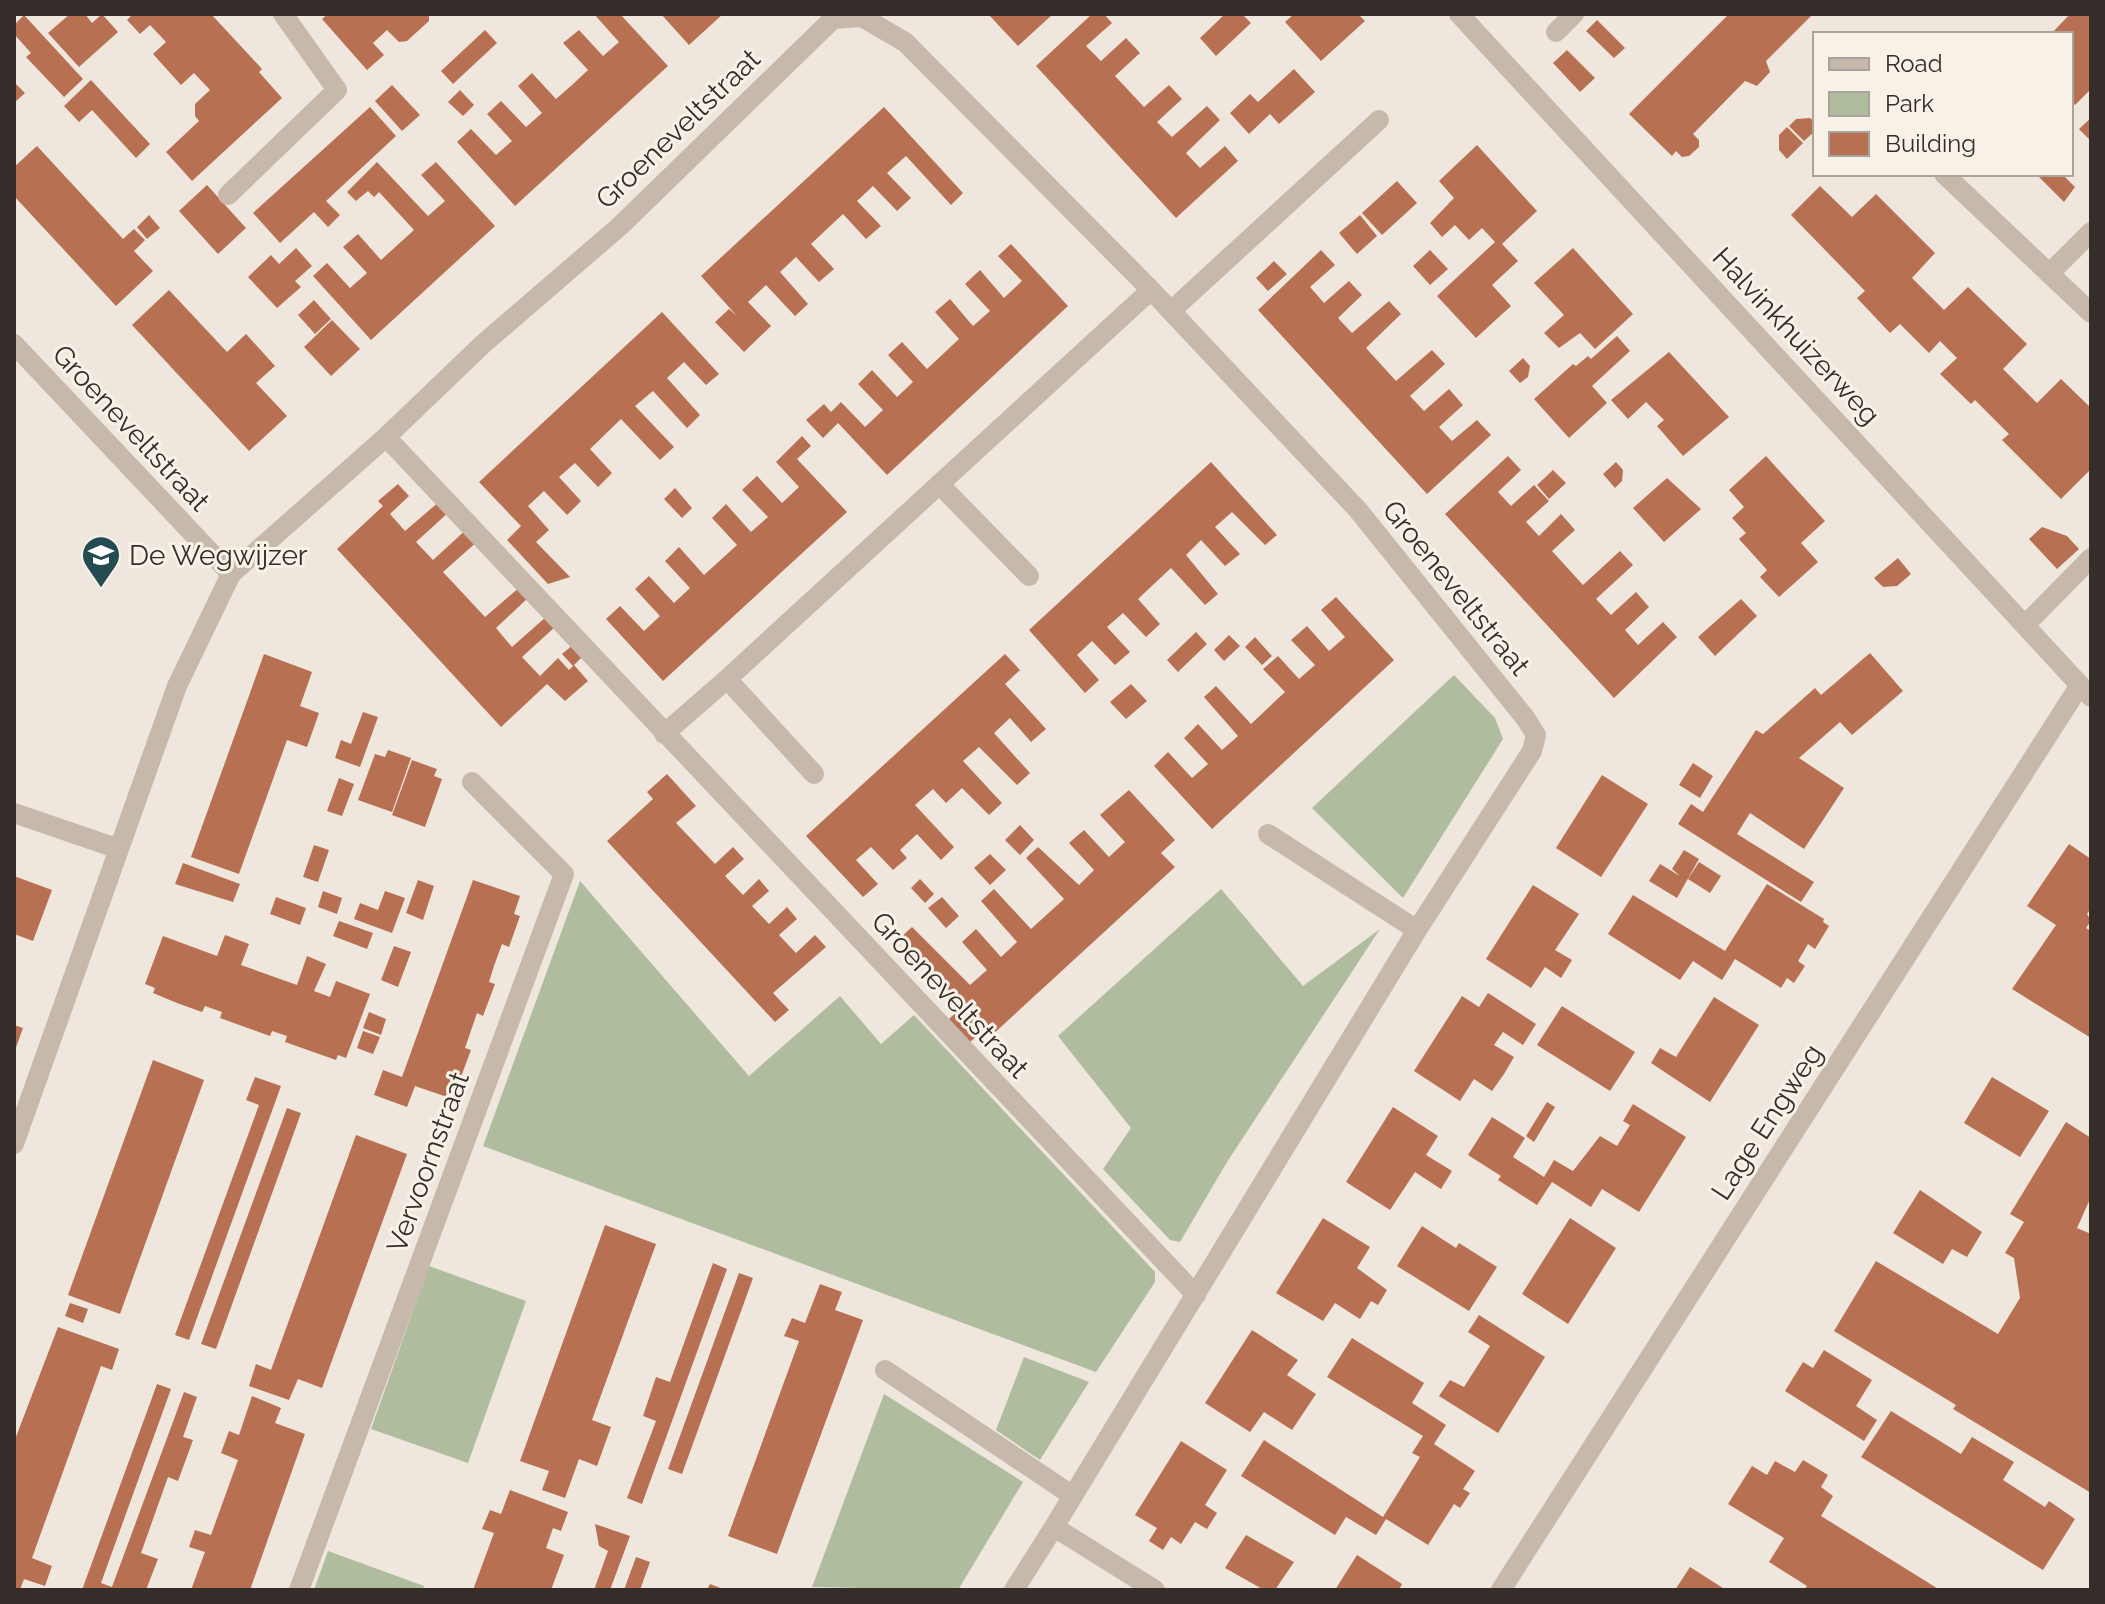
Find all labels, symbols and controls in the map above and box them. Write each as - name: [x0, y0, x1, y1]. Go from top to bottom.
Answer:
- legend: [1813, 32, 2073, 176]
- street label: Groeneveltstraat: [589, 42, 767, 216]
- text: Road: [1885, 49, 1943, 78]
- text: Park: [1885, 89, 1934, 118]
- text: Building: [1885, 129, 1976, 158]
- street label: Halvinkhuizerweg: [1706, 241, 1886, 431]
- street label: Groeneveltstraat: [46, 338, 217, 518]
- street label: Groeneveltstraat: [1375, 494, 1537, 682]
- school or university icon: De Wegwijzer: [80, 534, 122, 589]
- place label: De Wegwijzer: [129, 539, 308, 572]
- street label: Groeneveltstraat: [865, 905, 1036, 1085]
- street label: Lage Engweg: [1704, 1038, 1830, 1206]
- street label: Vervoornstraat: [380, 1067, 476, 1257]

